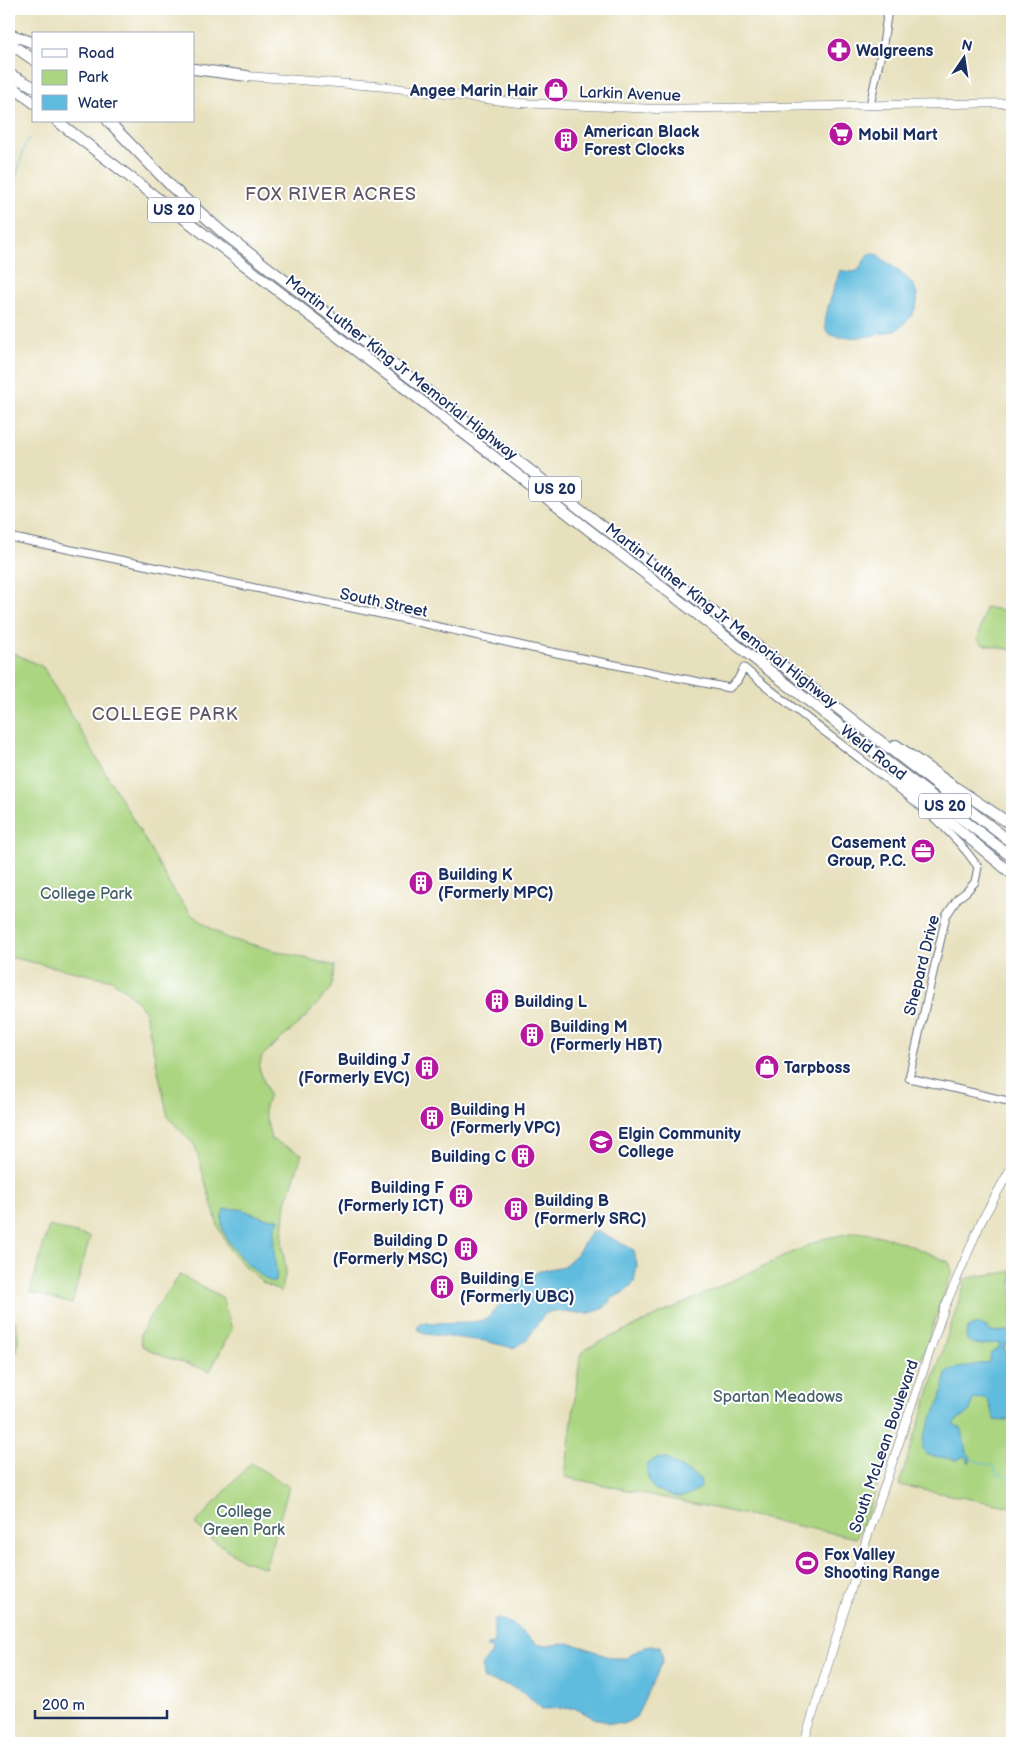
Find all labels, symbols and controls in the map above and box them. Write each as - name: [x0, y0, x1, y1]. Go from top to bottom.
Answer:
- legend: [32, 32, 195, 122]
- north arrow: [938, 32, 988, 82]
- text: N: [960, 36, 974, 55]
- pharmacy icon: Walgreens: [826, 37, 852, 63]
- place label: Walgreens: [856, 42, 934, 61]
- text: Road: [78, 44, 114, 63]
- text: Park: [78, 68, 109, 87]
- shop icon: Angee Marin Hair: [543, 77, 569, 103]
- place label: Angee Marin Hair: [409, 82, 539, 101]
- street label: Larkin Avenue: [579, 83, 682, 106]
- text: Water: [78, 94, 118, 113]
- supermarket icon: Mobil Mart: [828, 121, 854, 147]
- place label: American Black Forest Clocks: [583, 123, 700, 160]
- place label: Mobil Mart: [858, 126, 938, 145]
- building icon: American Black Forest Clocks: [553, 127, 579, 153]
- district label: FOX RIVER ACRES: [245, 184, 417, 205]
- road number: US 20: [148, 198, 200, 222]
- street label: Martin Luther King Jr Memorial Highway: [281, 272, 521, 465]
- road number: US 20: [529, 476, 581, 502]
- street label: Martin Luther King Jr Memorial Highway: [601, 520, 841, 713]
- street label: South Street: [338, 585, 429, 622]
- district label: COLLEGE PARK: [92, 704, 238, 725]
- street label: Weld Road: [836, 721, 910, 785]
- road number: US 20: [919, 794, 971, 818]
- place label: Casement Group, P.C.: [827, 834, 907, 871]
- office icon: Casement Group, P.C.: [910, 838, 936, 864]
- place label: Building K (Formerly MPC): [438, 866, 554, 903]
- building icon: Building K (Formerly MPC): [408, 870, 434, 896]
- park label: College Park: [40, 885, 132, 904]
- street label: Shepard Drive: [901, 913, 944, 1018]
- building icon: Building L: [484, 988, 510, 1014]
- place label: Building L: [514, 993, 588, 1012]
- place label: Building M (Formerly HBT): [550, 1018, 663, 1055]
- building icon: Building M (Formerly HBT): [519, 1022, 545, 1048]
- place label: Building J (Formerly EVC): [298, 1051, 410, 1088]
- shop icon: Tarpboss: [754, 1054, 780, 1080]
- building icon: Building J (Formerly EVC): [414, 1055, 440, 1081]
- place label: Tarpboss: [784, 1059, 850, 1078]
- place label: Building H (Formerly VPC): [450, 1101, 561, 1138]
- building icon: Building H (Formerly VPC): [419, 1105, 445, 1131]
- place label: Elgin Community College: [618, 1125, 742, 1162]
- school or university icon: Elgin Community College: [588, 1129, 614, 1155]
- building icon: Building C: [510, 1143, 536, 1169]
- place label: Building C: [431, 1148, 506, 1167]
- place label: Building F (Formerly ICT): [338, 1179, 444, 1216]
- building icon: Building F (Formerly ICT): [448, 1183, 474, 1209]
- place label: Building B (Formerly SRC): [534, 1192, 646, 1229]
- building icon: Building B (Formerly SRC): [503, 1196, 529, 1222]
- place label: Building D (Formerly MSC): [333, 1232, 448, 1269]
- building icon: Building D (Formerly MSC): [453, 1236, 479, 1262]
- place label: Building E (Formerly UBC): [460, 1270, 574, 1307]
- building icon: Building E (Formerly UBC): [429, 1274, 455, 1300]
- street label: South McLean Boulevard: [846, 1358, 923, 1535]
- park label: Spartan Meadows: [713, 1388, 843, 1407]
- park label: College Green Park: [203, 1503, 285, 1540]
- place label: Fox Valley Shooting Range: [824, 1546, 940, 1583]
- sports icon: Fox Valley Shooting Range: [794, 1550, 820, 1576]
- scale bar: [35, 1687, 168, 1719]
- text: 200 m: [42, 1696, 85, 1715]

